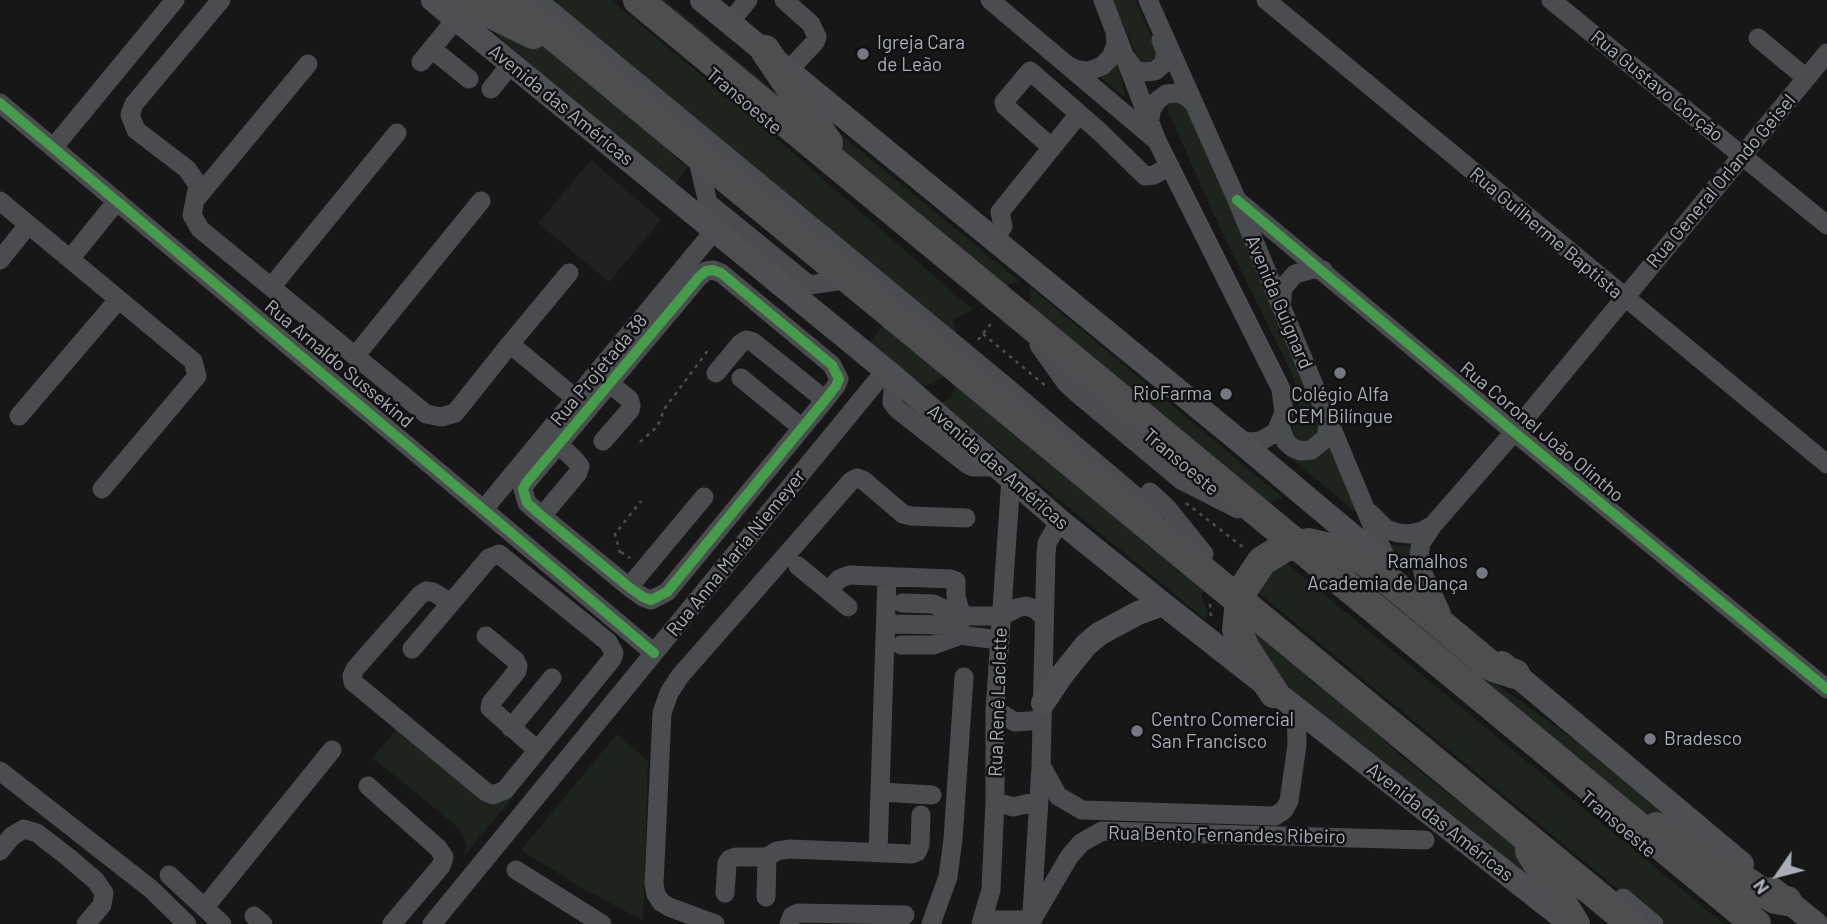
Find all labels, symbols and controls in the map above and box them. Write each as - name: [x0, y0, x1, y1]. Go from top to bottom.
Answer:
- street label: Rua Gustavo Corção: [1586, 25, 1728, 147]
- place label: Igreja Cara de Leão: [877, 32, 965, 76]
- street label: Avenida das Américas: [484, 40, 638, 170]
- marker: Igreja Cara de Leão: [855, 46, 871, 62]
- street label: Transoeste: [701, 63, 787, 139]
- street label: Rua General Orlando Geisel: [1642, 90, 1800, 272]
- street label: Rua Guilherme Baptista: [1465, 162, 1627, 304]
- street label: Avenida Guignard: [1241, 232, 1317, 372]
- street label: Rua Arnaldo Sussekind: [260, 295, 418, 433]
- street label: Rua Projetada 38: [546, 310, 652, 430]
- street label: Rua Coronel João Olintho: [1456, 357, 1628, 507]
- marker: Colégio Alfa CEM Bilíngue: [1332, 365, 1348, 381]
- place label: RioFarma: [1133, 383, 1212, 405]
- place label: Colégio Alfa CEM Bilíngue: [1287, 384, 1393, 428]
- marker: RioFarma: [1218, 386, 1234, 402]
- street label: Avenida das Américas: [923, 399, 1073, 535]
- street label: Transoeste: [1138, 424, 1224, 500]
- street label: Rua Anna Maria Niemeyer: [662, 465, 810, 641]
- place label: Ramalhos Academia de Dança: [1307, 551, 1468, 595]
- marker: Ramalhos Academia de Dança: [1474, 565, 1490, 581]
- street label: Rua Renê Laclette: [984, 627, 1012, 777]
- place label: Centro Comercial San Francisco: [1151, 709, 1294, 753]
- marker: Centro Comercial San Francisco: [1129, 723, 1145, 739]
- place label: Bradesco: [1664, 728, 1742, 750]
- marker: Bradesco: [1642, 731, 1658, 747]
- street label: Avenida das Américas: [1362, 758, 1518, 886]
- street label: Transoeste: [1575, 786, 1661, 862]
- street label: Rua Bento Fernandes Ribeiro: [1108, 822, 1346, 848]
- north arrow: [1743, 840, 1813, 910]
- text: N: [1747, 876, 1773, 899]

